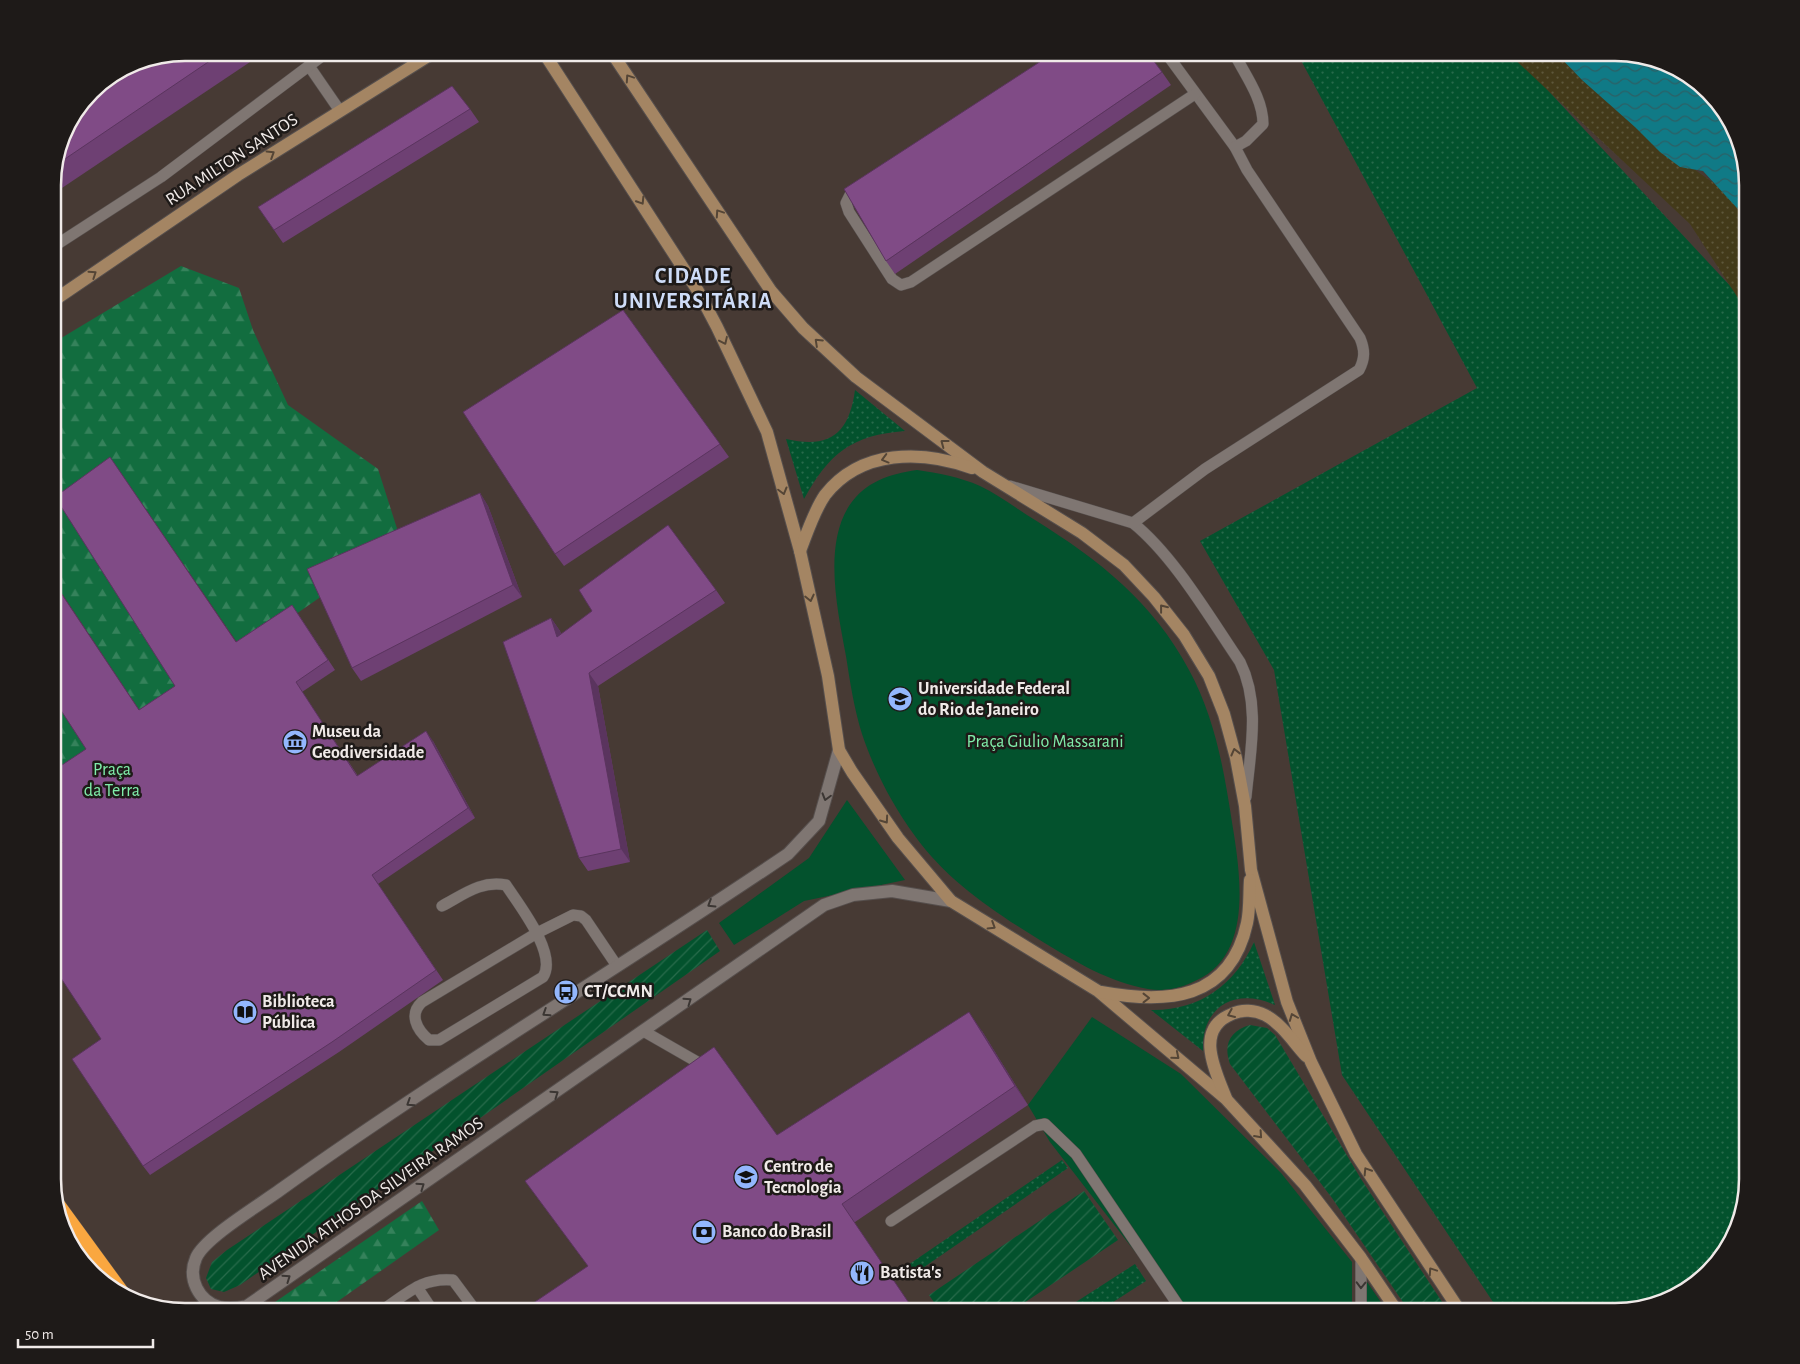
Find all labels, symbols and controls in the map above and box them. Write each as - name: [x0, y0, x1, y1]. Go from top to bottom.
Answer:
- one-way arrow: [626, 74, 635, 84]
- street label: RUA MILTON SANTOS: [163, 111, 301, 209]
- one-way arrow: [266, 150, 275, 160]
- one-way arrow: [635, 196, 644, 205]
- one-way arrow: [716, 210, 725, 219]
- district label: CIDADE UNIVERSITÁRIA: [614, 265, 772, 312]
- one-way arrow: [87, 271, 97, 280]
- one-way arrow: [718, 336, 728, 345]
- one-way arrow: [814, 339, 823, 348]
- one-way arrow: [940, 440, 950, 449]
- one-way arrow: [881, 453, 889, 463]
- one-way arrow: [778, 487, 788, 495]
- one-way arrow: [804, 594, 815, 603]
- one-way arrow: [1161, 605, 1169, 614]
- place label: Universidade Federal do Rio de Janeiro: [918, 680, 1070, 719]
- school or university icon: Universidade Federal do Rio de Janeiro: [887, 686, 913, 712]
- place label: Museu da Geodiversidade: [312, 723, 424, 762]
- museum icon: Museu da Geodiversidade: [282, 729, 308, 755]
- park label: Praça Giulio Massarani: [966, 733, 1124, 751]
- one-way arrow: [1230, 749, 1240, 757]
- park label: Praça da Terra: [84, 761, 140, 800]
- one-way arrow: [821, 793, 831, 801]
- one-way arrow: [879, 814, 888, 824]
- one-way arrow: [707, 898, 716, 908]
- one-way arrow: [987, 920, 996, 929]
- bus stop icon: CT/CCMN: [553, 979, 579, 1005]
- place label: CT/CCMN: [584, 983, 653, 1001]
- place label: Biblioteca Pública: [262, 993, 335, 1032]
- one-way arrow: [1143, 993, 1151, 1003]
- one-way arrow: [682, 998, 692, 1007]
- library icon: Biblioteca Pública: [232, 999, 258, 1025]
- one-way arrow: [542, 1007, 551, 1016]
- one-way arrow: [1227, 1008, 1236, 1019]
- one-way arrow: [1289, 1013, 1299, 1021]
- one-way arrow: [1170, 1051, 1179, 1060]
- one-way arrow: [549, 1091, 559, 1100]
- one-way arrow: [406, 1096, 415, 1106]
- street label: AVENIDA ATHOS DA SILVEIRA RAMOS: [255, 1114, 487, 1284]
- one-way arrow: [1253, 1130, 1262, 1139]
- place label: Centro de Tecnologia: [764, 1158, 842, 1197]
- school or university icon: Centro de Tecnologia: [733, 1164, 759, 1190]
- one-way arrow: [1364, 1167, 1373, 1177]
- one-way arrow: [415, 1183, 425, 1192]
- bank icon: Banco do Brasil: [691, 1219, 717, 1245]
- place label: Banco do Brasil: [722, 1223, 832, 1241]
- restaurant icon: Batista's: [849, 1260, 875, 1286]
- place label: Batista's: [880, 1264, 942, 1282]
- one-way arrow: [1429, 1267, 1439, 1276]
- one-way arrow: [281, 1275, 291, 1284]
- one-way arrow: [1356, 1282, 1366, 1289]
- scale bar: [18, 1316, 152, 1348]
- text: 50 m: [25, 1327, 54, 1342]

